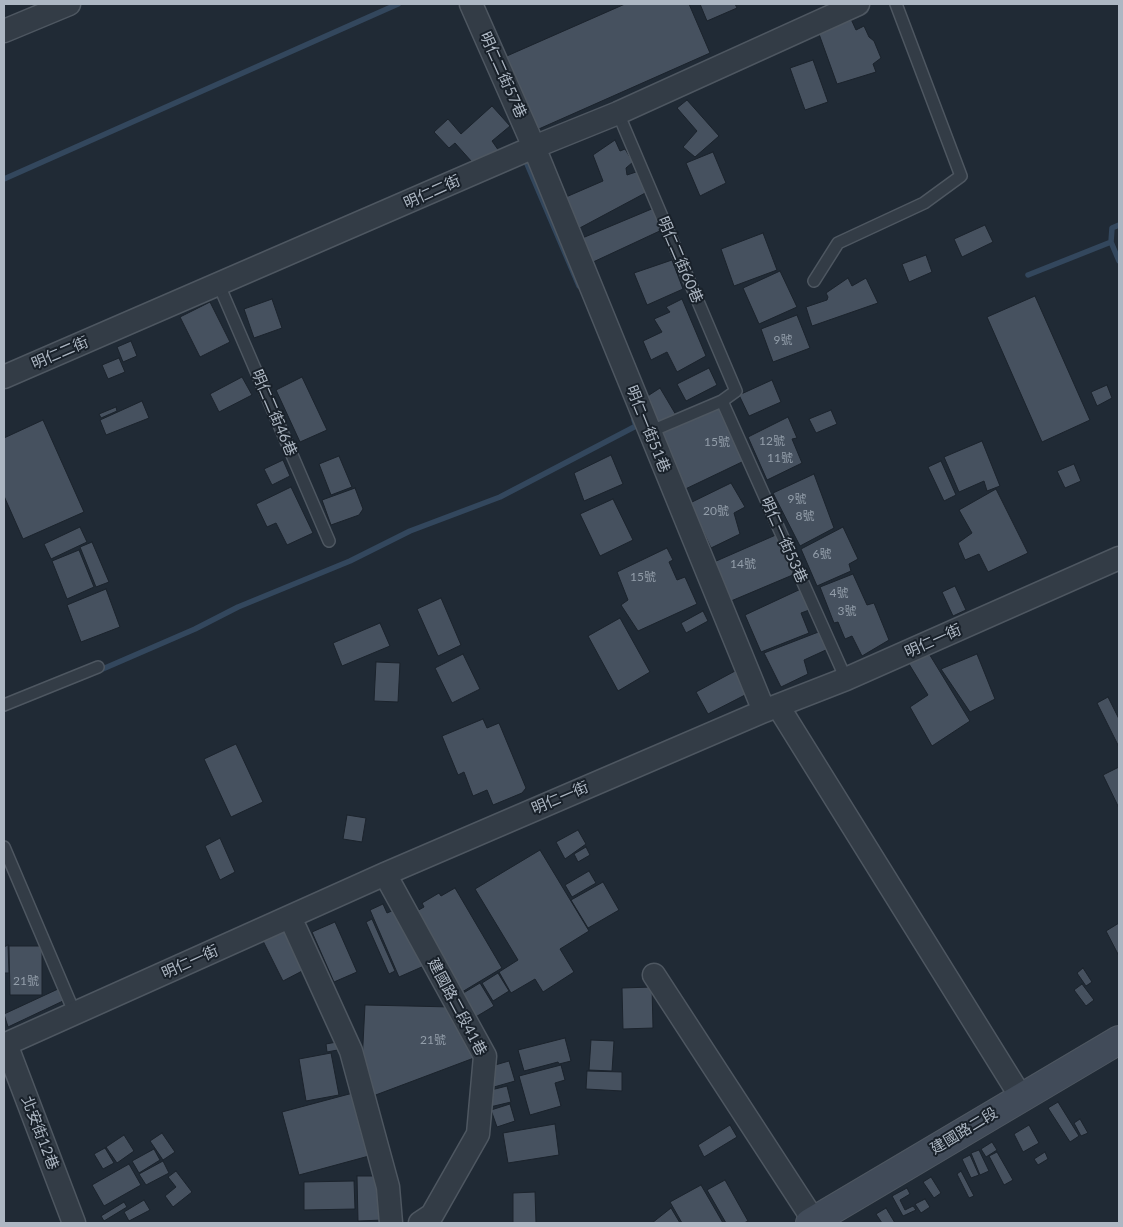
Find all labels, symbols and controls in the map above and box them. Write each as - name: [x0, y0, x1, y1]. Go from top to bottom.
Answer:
- street label: 明仁二街57巷: [476, 29, 530, 121]
- street label: 明仁二街: [401, 172, 463, 212]
- street label: 明仁二街60巷: [654, 214, 706, 306]
- street label: 明仁二街: [29, 333, 91, 373]
- house number: 9號: [774, 333, 792, 347]
- street label: 明仁二街46巷: [248, 367, 300, 459]
- street label: 明仁一街51巷: [622, 383, 674, 475]
- house number: 12號: [759, 434, 785, 448]
- house number: 15號: [704, 435, 730, 449]
- house number: 11號: [767, 451, 793, 465]
- house number: 9號: [788, 492, 806, 506]
- street label: 明仁一街53巷: [757, 494, 811, 586]
- house number: 20號: [703, 504, 729, 518]
- house number: 8號: [796, 509, 814, 523]
- house number: 6號: [813, 547, 831, 561]
- house number: 14號: [730, 557, 756, 571]
- house number: 15號: [630, 570, 656, 584]
- house number: 4號: [830, 586, 848, 600]
- house number: 3號: [838, 604, 856, 618]
- street label: 明仁一街: [902, 621, 964, 661]
- street label: 明仁一街: [529, 778, 591, 818]
- street label: 明仁一街: [159, 942, 221, 982]
- street label: 建國路二段41巷: [424, 955, 490, 1059]
- house number: 21號: [13, 974, 39, 988]
- house number: 21號: [420, 1033, 446, 1047]
- street label: 北安街12巷: [18, 1094, 62, 1172]
- street label: 建國路二段: [927, 1104, 1001, 1158]

